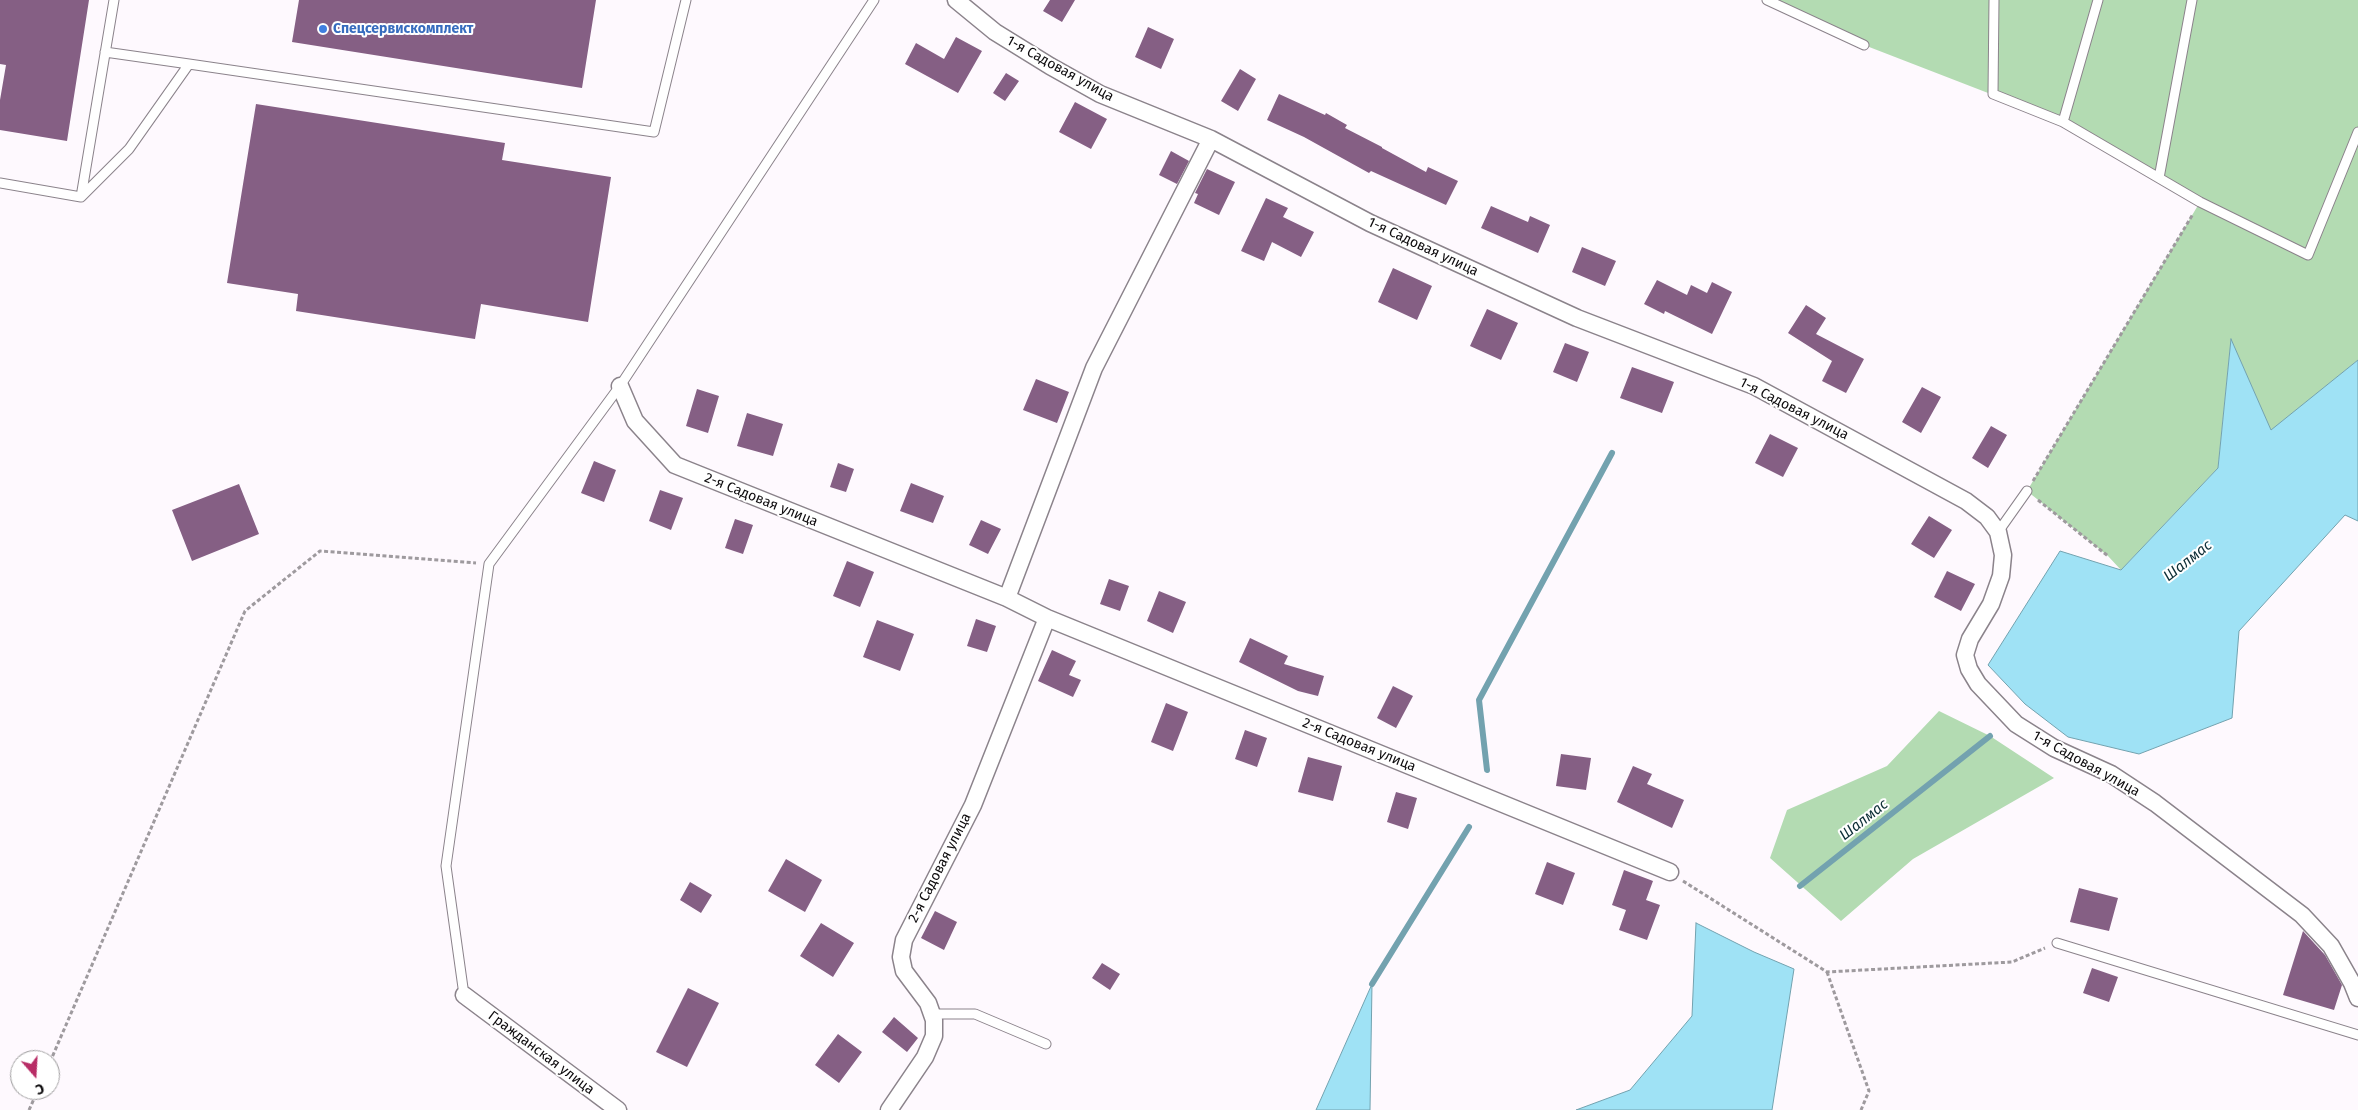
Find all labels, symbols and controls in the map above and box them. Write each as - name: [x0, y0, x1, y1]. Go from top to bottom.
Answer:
- place label: Спецсервискомплект: [333, 21, 473, 37]
- marker: Спецсервискомплект: [317, 23, 329, 35]
- street label: 1-я Садовая улица: [1003, 33, 1117, 105]
- street label: 1-я Садовая улица: [1365, 214, 1481, 280]
- street label: 1-я Садовая улица: [1737, 374, 1851, 444]
- street label: 2-я Садовая улица: [702, 470, 820, 530]
- water label: Шалмас: [2160, 537, 2216, 585]
- street label: 2-я Садовая улица: [1300, 715, 1418, 775]
- street label: 1-я Садовая улица: [2029, 728, 2143, 800]
- water label: Шалмас: [1836, 796, 1892, 844]
- street label: 2-я Садовая улица: [905, 810, 975, 926]
- street label: Гражданская улица: [485, 1008, 597, 1098]
- north arrow: [10, 1050, 60, 1100]
- text: С: [33, 1079, 46, 1098]

